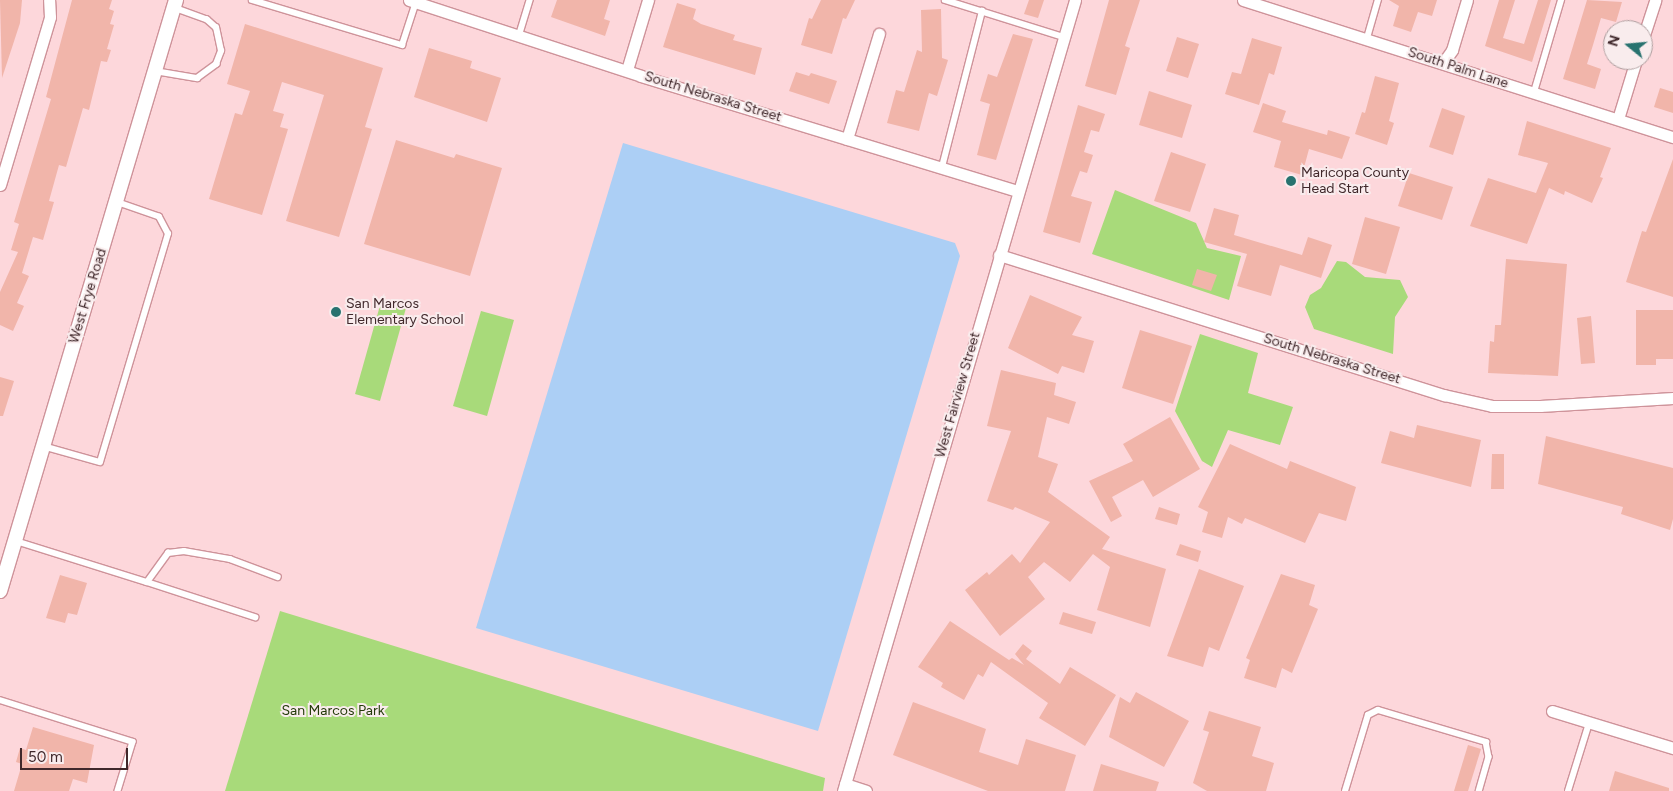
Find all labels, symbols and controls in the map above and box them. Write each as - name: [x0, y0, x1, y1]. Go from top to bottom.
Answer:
- north arrow: [1603, 20, 1653, 70]
- text: N: [1604, 33, 1624, 48]
- street label: South Palm Lane: [1406, 44, 1510, 92]
- street label: South Nebraska Street: [642, 68, 784, 126]
- place label: Maricopa County Head Start: [1301, 165, 1409, 198]
- marker: Maricopa County Head Start: [1285, 175, 1297, 187]
- street label: West Frye Road: [66, 246, 110, 346]
- place label: San Marcos Elementary School: [346, 296, 464, 328]
- marker: San Marcos Elementary School: [330, 306, 342, 318]
- street label: West Fairview Street: [932, 330, 984, 460]
- street label: South Nebraska Street: [1261, 330, 1403, 388]
- park label: San Marcos Park: [281, 703, 385, 719]
- scale bar: [22, 738, 130, 770]
- text: 50 m: [28, 748, 63, 766]

